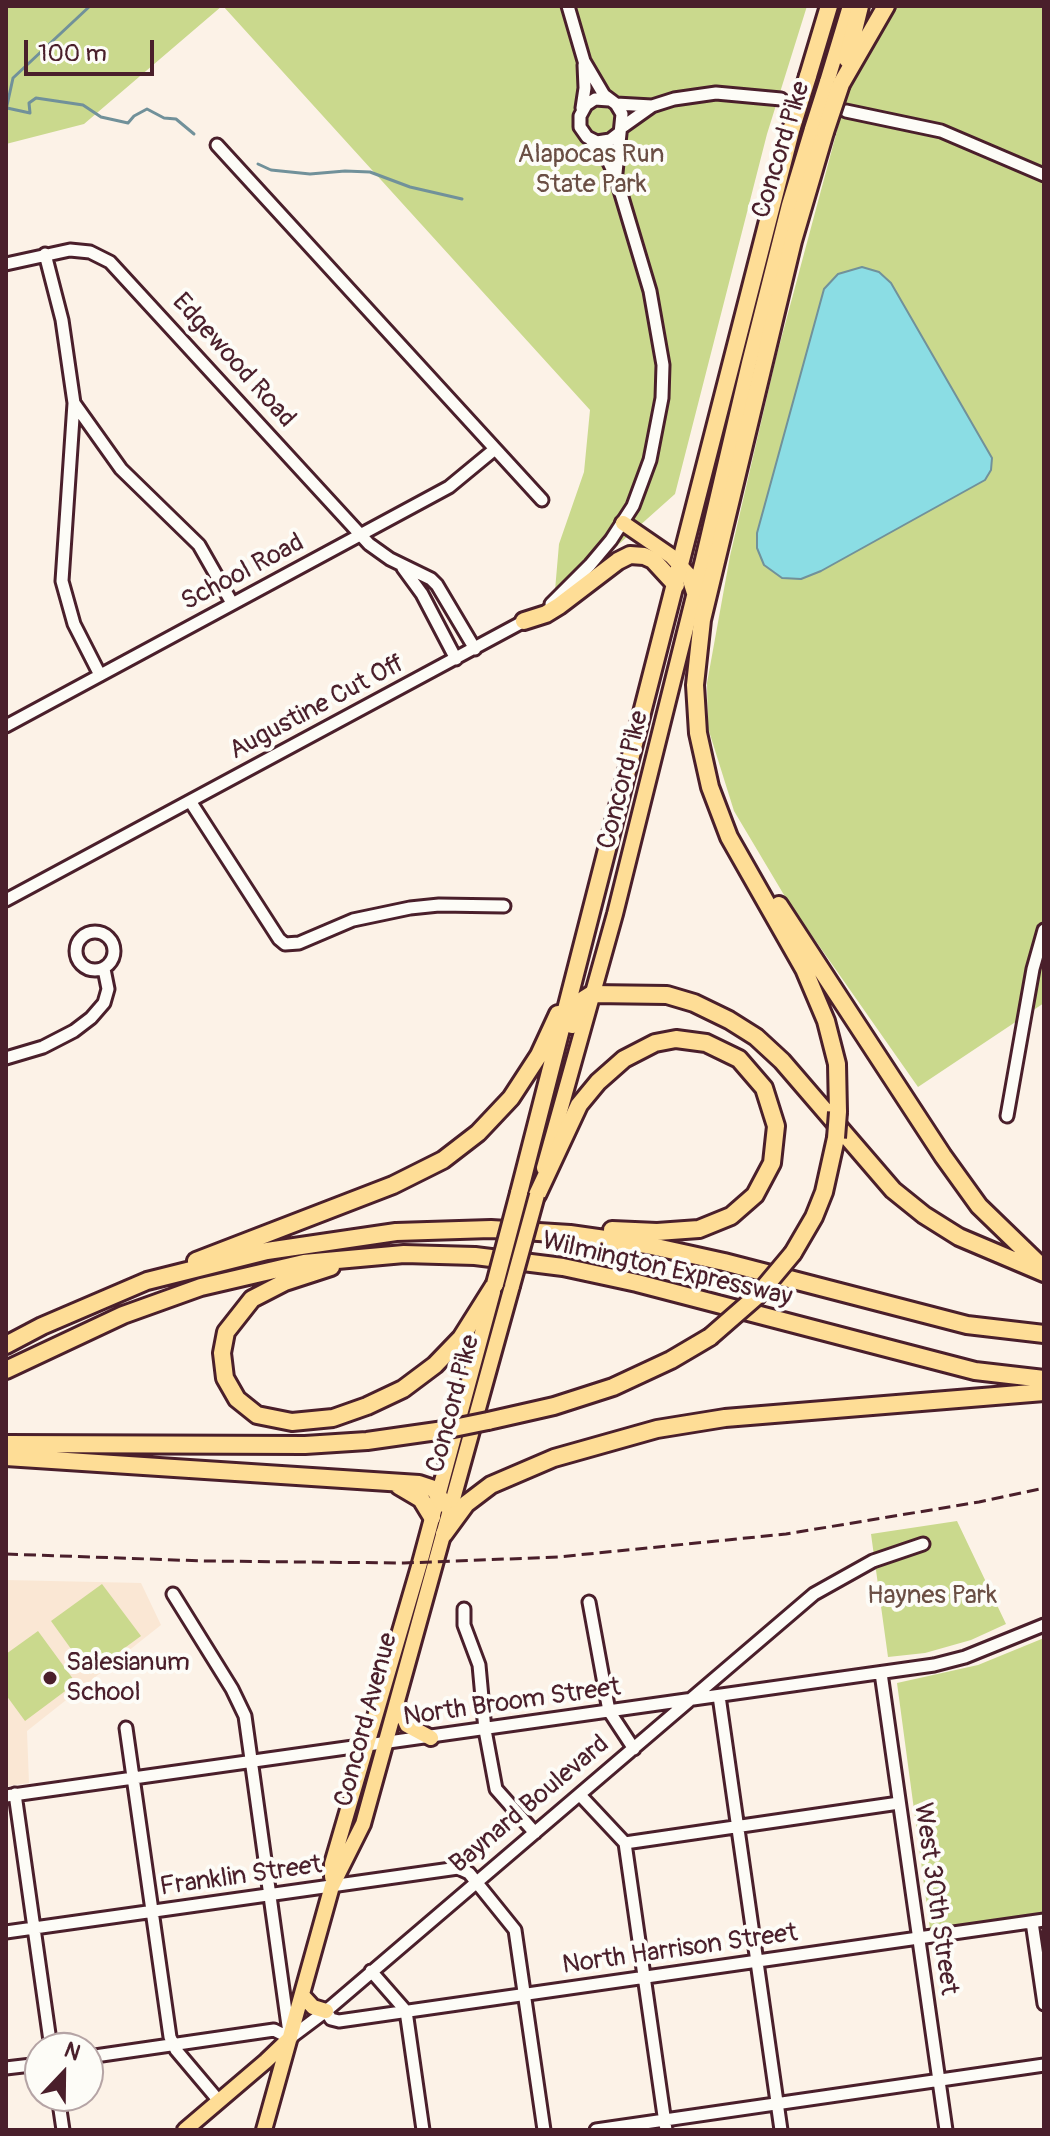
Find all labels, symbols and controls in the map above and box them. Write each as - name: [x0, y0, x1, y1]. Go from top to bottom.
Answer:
- scale bar: [28, 24, 158, 74]
- text: 100 m: [38, 39, 107, 68]
- street label: Concord Pike: [746, 78, 818, 222]
- park label: Alapocas Run State Park: [518, 139, 664, 200]
- street label: Edgewood Road: [165, 288, 301, 434]
- street label: School Road: [176, 528, 310, 618]
- street label: Augustine Cut Off: [224, 649, 410, 767]
- street label: Concord Pike: [592, 708, 656, 852]
- street label: Wilmington Expressway: [539, 1226, 795, 1314]
- street label: Concord Pike: [421, 1332, 487, 1476]
- park label: Haynes Park: [867, 1580, 997, 1612]
- street label: Concord Avenue: [329, 1630, 405, 1810]
- place label: Salesianum School: [66, 1647, 190, 1708]
- marker: Salesianum School: [41, 1669, 59, 1687]
- street label: North Broom Street: [401, 1672, 623, 1734]
- street label: Baynard Boulevard: [444, 1729, 616, 1881]
- street label: West 30th Street: [906, 1801, 964, 1997]
- street label: Franklin Street: [158, 1850, 324, 1904]
- street label: North Harrison Street: [560, 1918, 800, 1982]
- north arrow: [24, 2032, 104, 2112]
- text: N: [60, 2036, 84, 2067]

